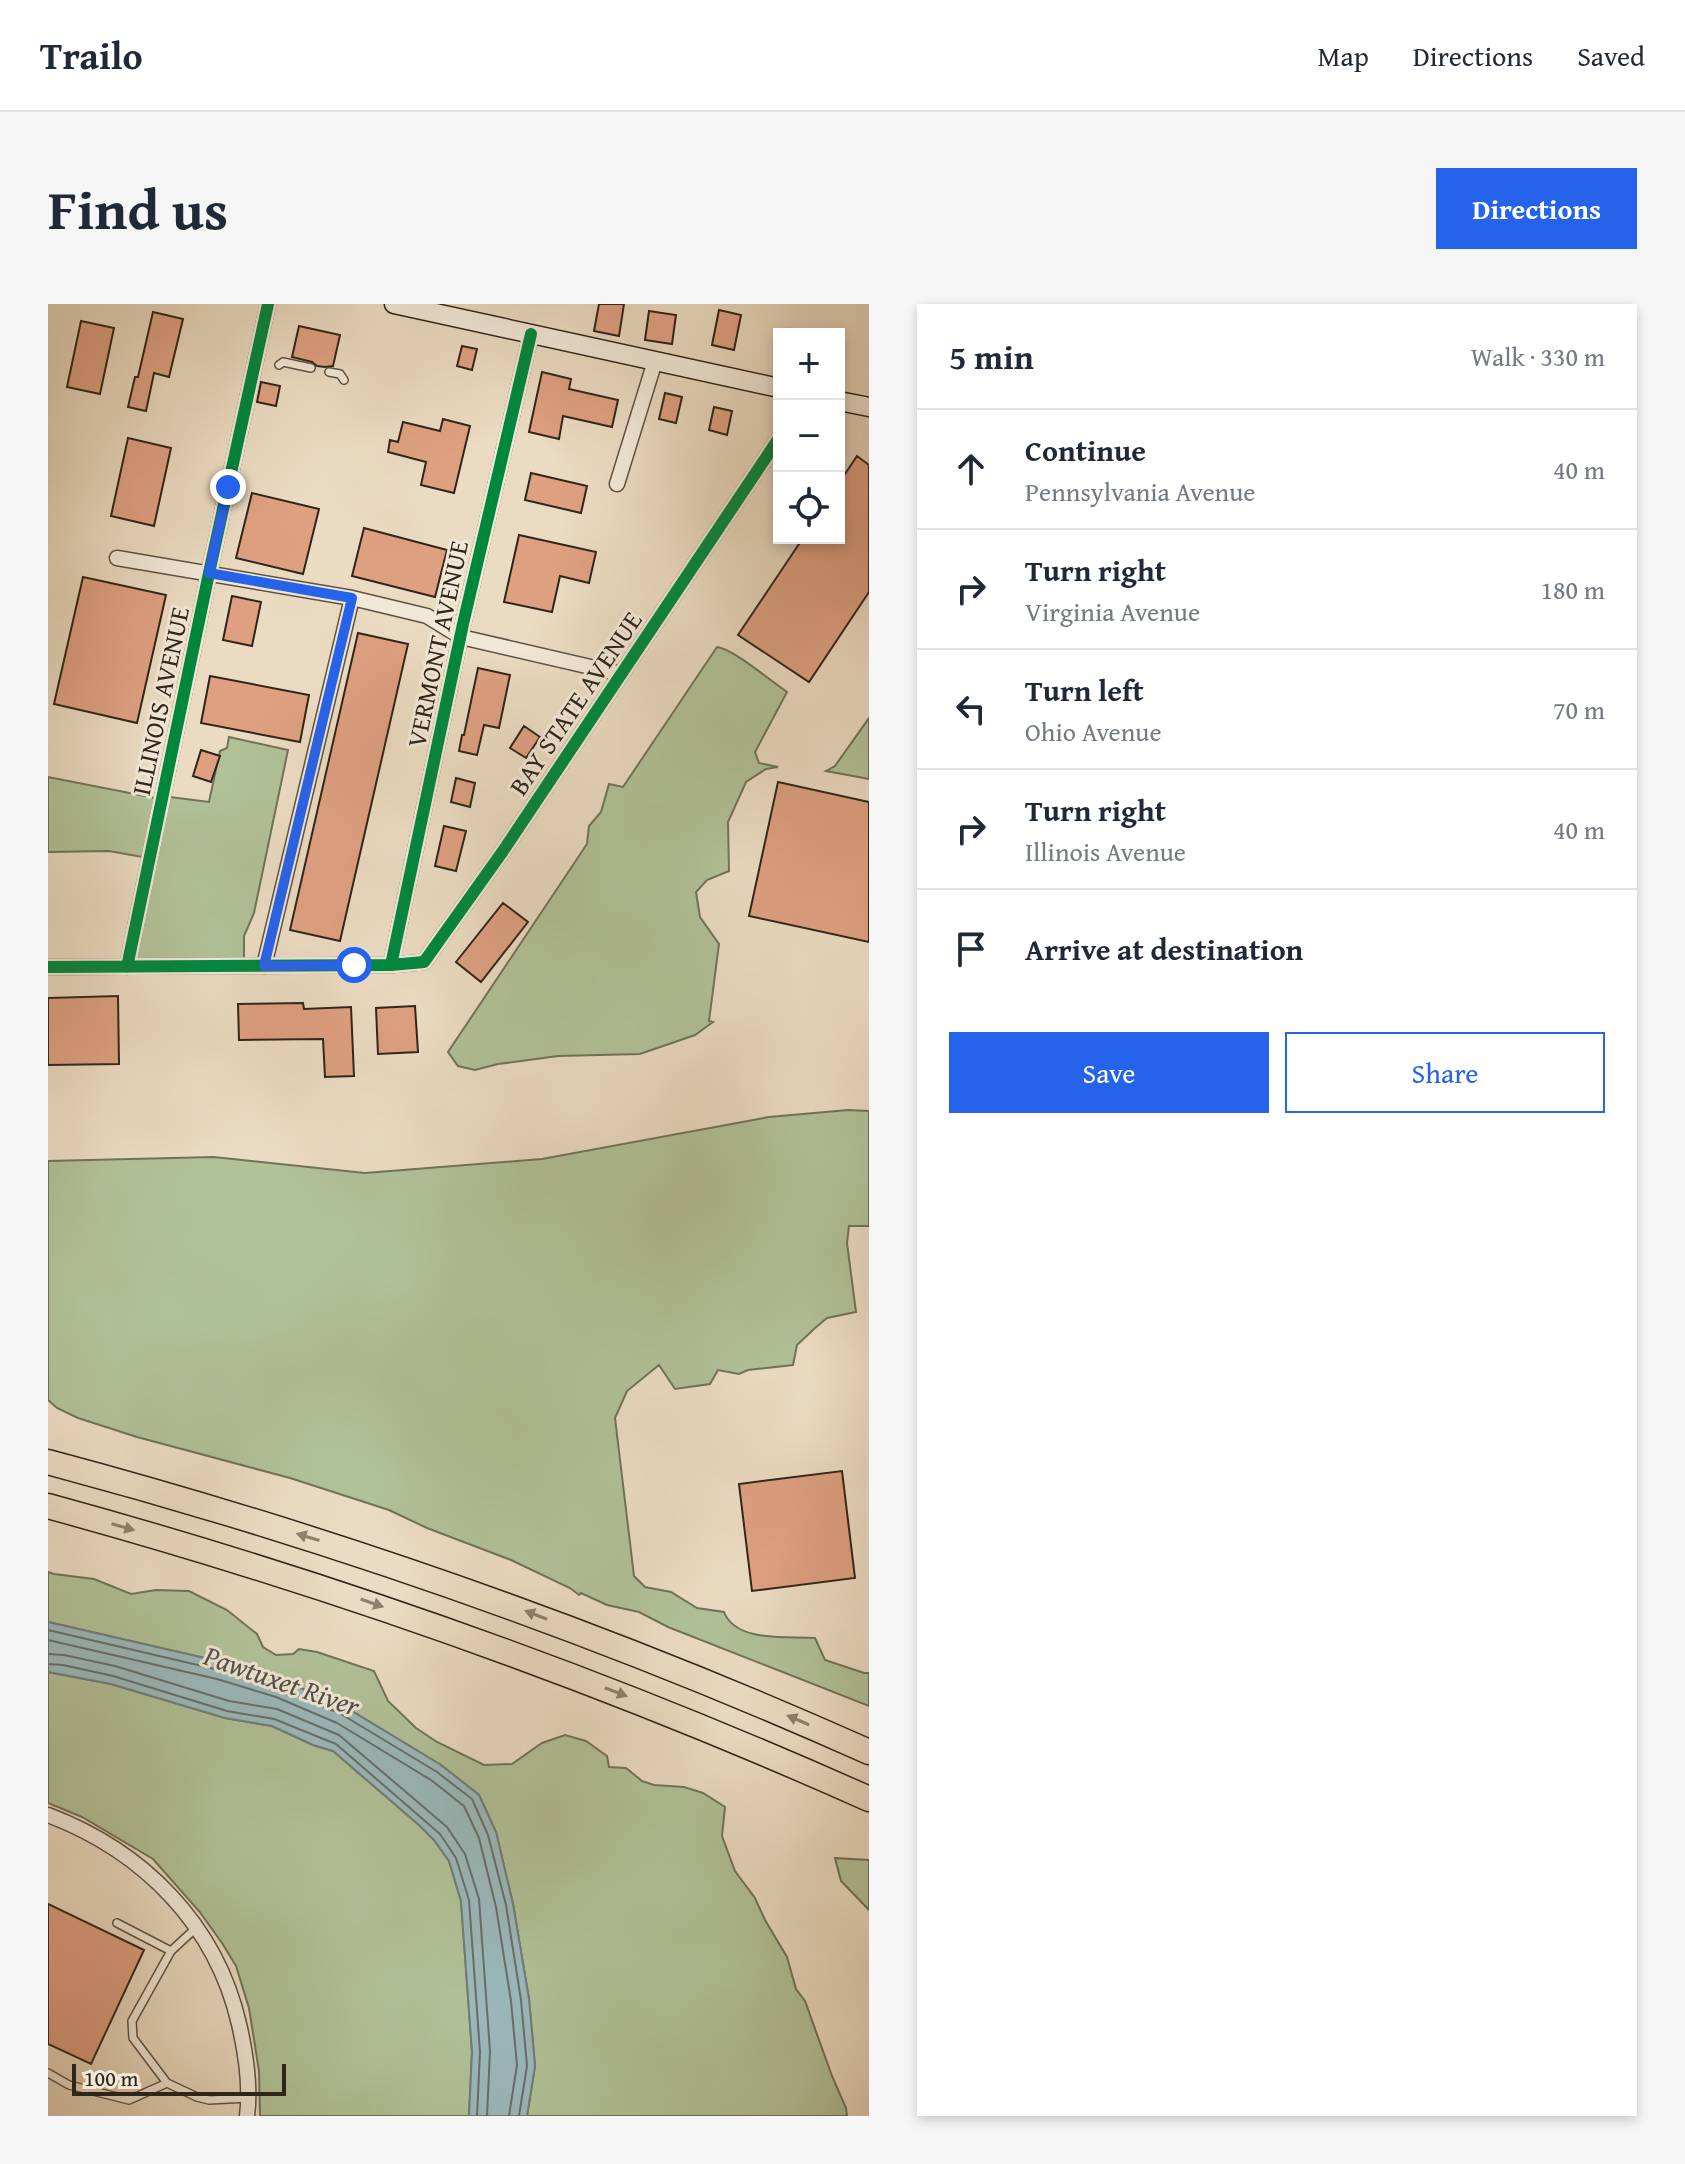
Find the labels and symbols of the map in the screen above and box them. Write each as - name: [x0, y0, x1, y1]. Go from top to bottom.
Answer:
- route end: [210, 469, 246, 505]
- street label: VERMONT AVENUE: [396, 537, 478, 751]
- street label: ILLINOIS AVENUE: [121, 603, 199, 799]
- street label: BAY STATE AVENUE: [499, 603, 651, 803]
- route start: [336, 947, 372, 983]
- one-way arrow: [112, 1521, 136, 1534]
- one-way arrow: [296, 1531, 320, 1543]
- one-way arrow: [360, 1598, 384, 1610]
- one-way arrow: [524, 1608, 548, 1621]
- water label: Pawtuxet River: [198, 1634, 367, 1726]
- one-way arrow: [604, 1686, 628, 1699]
- one-way arrow: [786, 1714, 809, 1727]
- scale bar: [72, 2060, 286, 2096]

